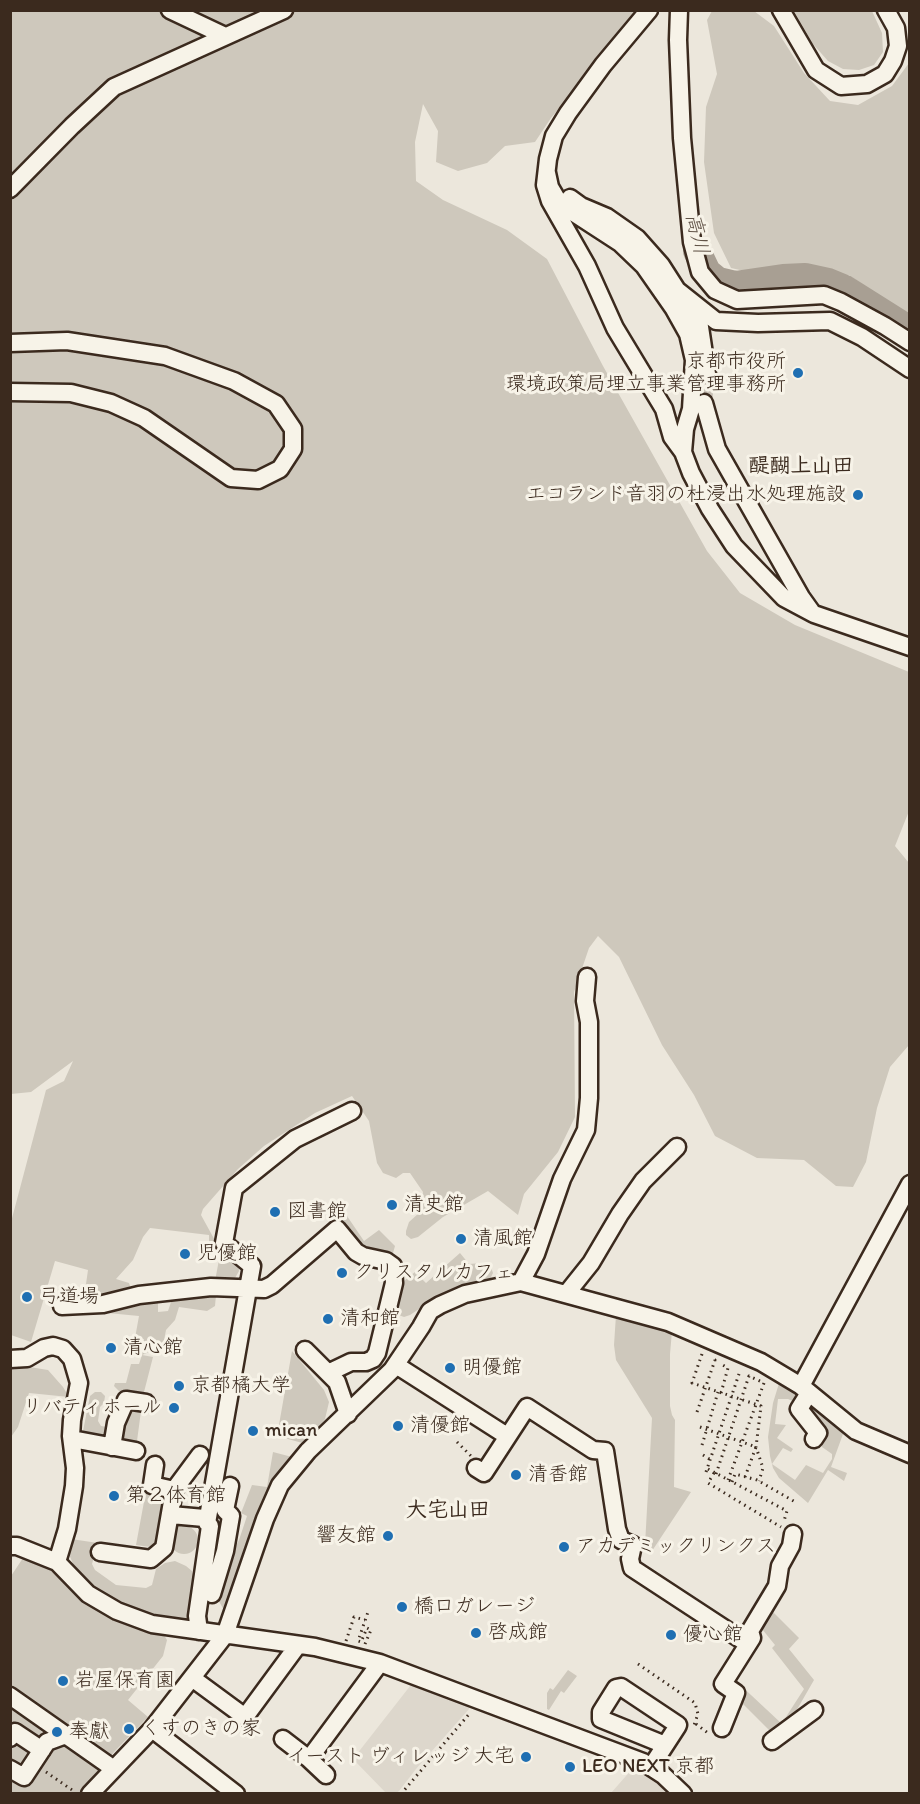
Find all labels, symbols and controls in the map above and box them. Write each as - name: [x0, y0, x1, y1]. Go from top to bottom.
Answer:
- water label: 高川: [679, 211, 713, 257]
- place label: 京都市役所 環境政策局埋立事業管理事務所: [506, 350, 786, 397]
- marker: 京都市役所 環境政策局埋立事業管理事務所: [791, 366, 805, 380]
- district label: 醍醐上山田: [749, 454, 853, 480]
- place label: エコランド音羽の杜浸出水処理施設: [526, 483, 846, 507]
- marker: エコランド音羽の杜浸出水処理施設: [851, 488, 865, 502]
- place label: 清史館: [404, 1193, 464, 1217]
- marker: 清史館: [385, 1198, 399, 1212]
- place label: 図書館: [287, 1200, 347, 1224]
- marker: 図書館: [268, 1205, 282, 1219]
- place label: 清風館: [473, 1227, 533, 1251]
- marker: 清風館: [454, 1232, 468, 1246]
- place label: 児優館: [197, 1242, 257, 1266]
- marker: 児優館: [178, 1247, 192, 1261]
- place label: クリスタルカフェ: [354, 1261, 514, 1285]
- marker: クリスタルカフェ: [335, 1266, 349, 1280]
- place label: 弓道場: [39, 1285, 99, 1309]
- marker: 弓道場: [20, 1290, 34, 1304]
- place label: 清和館: [340, 1307, 400, 1331]
- marker: 清和館: [321, 1312, 335, 1326]
- place label: 清心館: [123, 1336, 183, 1360]
- marker: 清心館: [104, 1341, 118, 1355]
- place label: 明優館: [462, 1356, 522, 1380]
- marker: 明優館: [443, 1361, 457, 1375]
- place label: 京都橘大学: [191, 1374, 291, 1398]
- marker: 京都橘大学: [172, 1379, 186, 1393]
- place label: リバティホール: [22, 1396, 162, 1420]
- marker: リバティホール: [167, 1401, 181, 1415]
- place label: 清優館: [410, 1414, 470, 1438]
- place label: mican: [265, 1419, 317, 1443]
- marker: 清優館: [391, 1419, 405, 1433]
- marker: mican: [246, 1424, 260, 1438]
- place label: 清香館: [528, 1463, 588, 1487]
- marker: 清香館: [509, 1468, 523, 1482]
- place label: 第２体育館: [126, 1484, 226, 1508]
- marker: 第２体育館: [107, 1489, 121, 1503]
- district label: 大宅山田: [406, 1498, 490, 1524]
- place label: 響友館: [316, 1524, 376, 1548]
- marker: 響友館: [381, 1529, 395, 1543]
- place label: アカデミックリンクス: [576, 1535, 776, 1559]
- marker: アカデミックリンクス: [557, 1540, 571, 1554]
- place label: 橋口ガレージ: [414, 1595, 535, 1619]
- marker: 橋口ガレージ: [395, 1600, 409, 1614]
- place label: 啓成館: [488, 1621, 548, 1645]
- place label: 優心館: [683, 1623, 743, 1647]
- marker: 啓成館: [469, 1626, 483, 1640]
- marker: 優心館: [664, 1628, 678, 1642]
- place label: 岩屋保育園: [75, 1669, 175, 1693]
- marker: 岩屋保育園: [56, 1674, 70, 1688]
- place label: くすのきの家: [141, 1717, 261, 1741]
- place label: 奉獻: [69, 1720, 109, 1744]
- marker: くすのきの家: [122, 1722, 136, 1736]
- marker: 奉獻: [50, 1725, 64, 1739]
- place label: イースト ヴィレッジ 大宅: [287, 1745, 514, 1769]
- marker: イースト ヴィレッジ 大宅: [519, 1750, 533, 1764]
- place label: LEO NEXT 京都: [582, 1755, 715, 1779]
- marker: LEO NEXT 京都: [563, 1760, 577, 1774]

